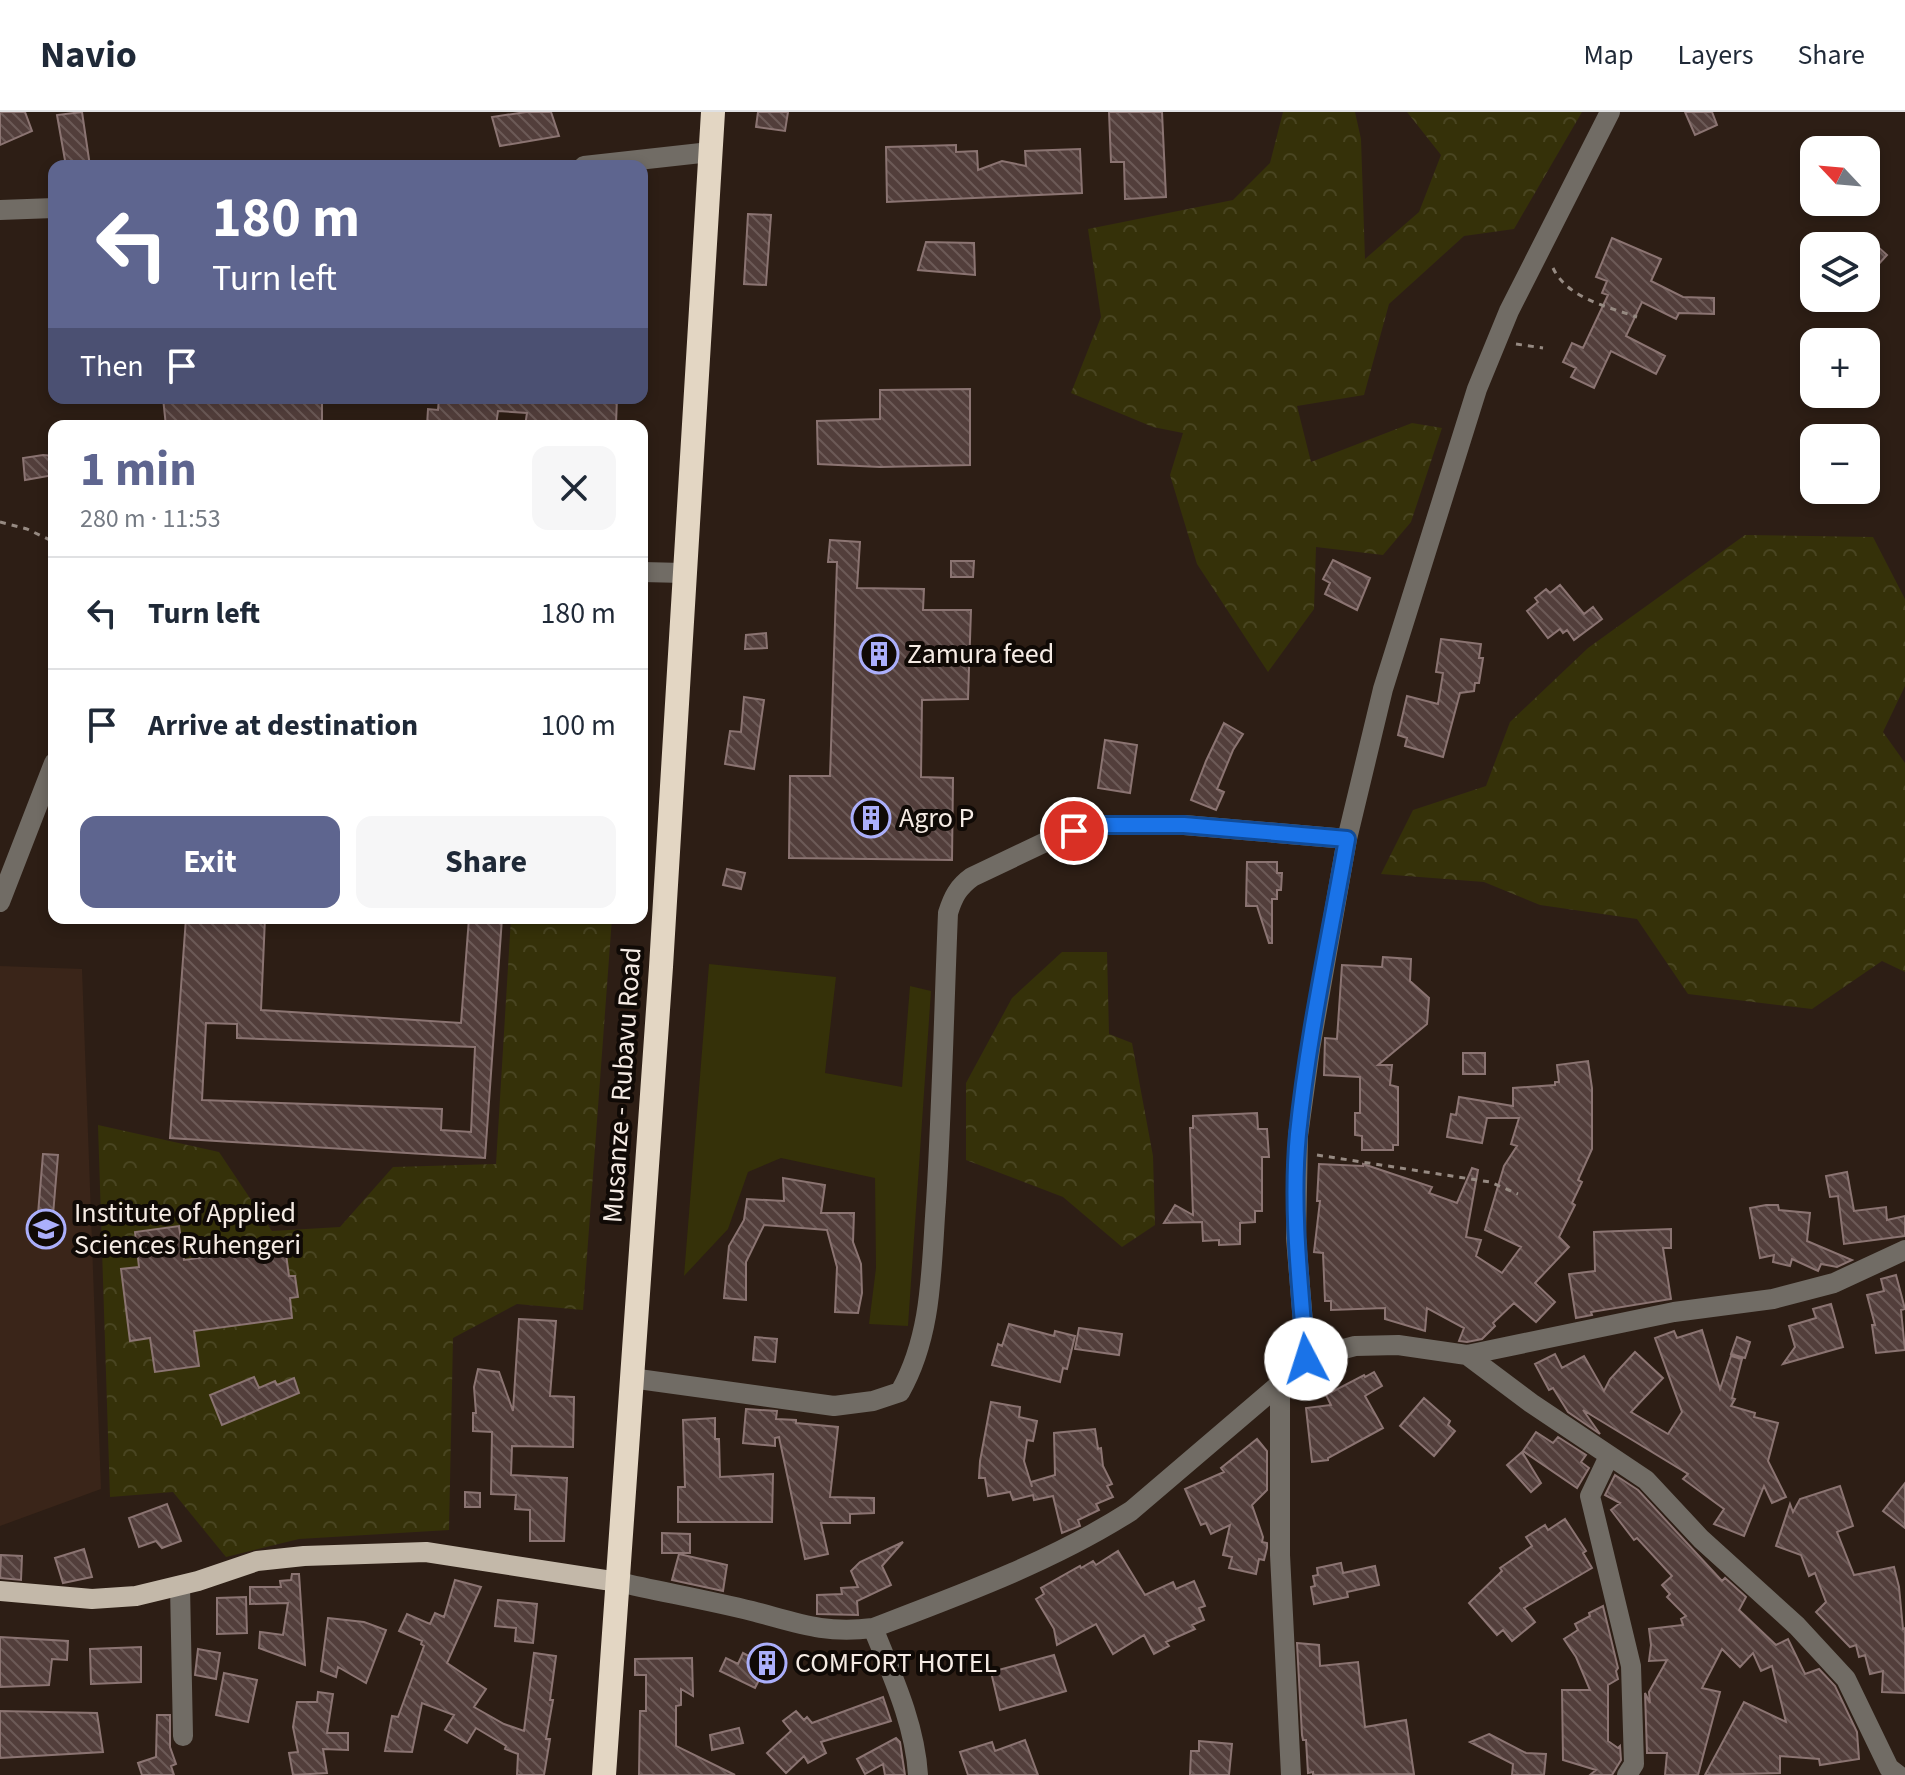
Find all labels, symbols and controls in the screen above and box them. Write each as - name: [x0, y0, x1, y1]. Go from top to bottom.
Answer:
- text: Navio: [40, 28, 137, 82]
- text: Map: [1583, 35, 1633, 75]
- text: Layers: [1677, 35, 1753, 75]
- text: Share: [1797, 35, 1865, 75]
- north arrow: [1800, 136, 1880, 216]
- map controls: [1800, 136, 1880, 504]
- text: 180 m: [212, 179, 360, 258]
- icon: left: [80, 192, 184, 296]
- button: layers: [1800, 232, 1880, 312]
- text: Turn left: [212, 253, 337, 304]
- button: +: [1800, 328, 1880, 408]
- icon: arrive: [160, 344, 204, 388]
- text: Then: [80, 345, 144, 388]
- button: −: [1800, 424, 1880, 504]
- text: 1 min: [80, 436, 197, 504]
- button: close: [532, 446, 616, 530]
- text: 280 m · 11:53: [80, 500, 221, 537]
- icon: left: [80, 591, 124, 635]
- text: Turn left: [148, 592, 260, 635]
- text: 180 m: [540, 592, 616, 635]
- building icon: Zamura feed: [858, 633, 900, 675]
- place label: Zamura feed: [907, 634, 1054, 674]
- icon: arrive: [80, 703, 124, 747]
- text: Arrive at destination: [148, 704, 418, 747]
- text: 100 m: [540, 704, 616, 747]
- building icon: Agro P: [850, 797, 892, 839]
- pin: [1040, 797, 1108, 865]
- place label: Agro P: [899, 798, 974, 838]
- icon: arrive: [1052, 809, 1096, 853]
- button: Exit: [80, 816, 340, 908]
- button: Share: [356, 816, 616, 908]
- street label: Musanze - Rubavu Road: [592, 946, 652, 1224]
- place label: Institute of Applied Sciences Ruhengeri: [74, 1193, 301, 1265]
- school or university icon: Institute of Applied Sciences Ruhengeri: [25, 1208, 67, 1250]
- position arrow: [1264, 1317, 1348, 1401]
- building icon: COMFORT HOTEL: [746, 1642, 788, 1684]
- place label: COMFORT HOTEL: [795, 1643, 997, 1683]

